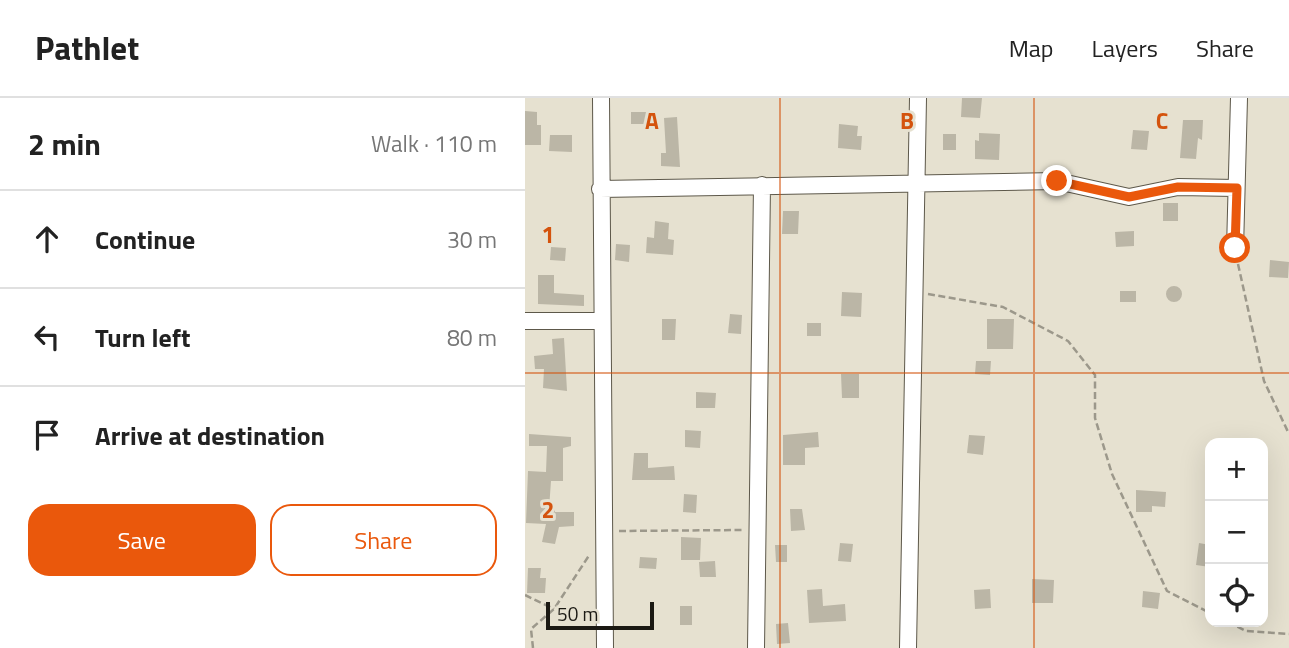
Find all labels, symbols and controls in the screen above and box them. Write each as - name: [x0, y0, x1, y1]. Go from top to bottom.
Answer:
- text: Pathlet: [35, 23, 139, 73]
- text: Map: [1009, 30, 1054, 66]
- text: Layers: [1092, 30, 1158, 66]
- text: Share: [1196, 30, 1254, 66]
- text: A: [645, 103, 659, 138]
- text: B: [900, 103, 914, 138]
- text: C: [1156, 103, 1168, 138]
- text: 2 min: [28, 121, 101, 167]
- text: Walk · 110 m: [371, 126, 497, 161]
- route end: [1041, 165, 1072, 196]
- text: 1: [542, 217, 554, 252]
- icon: ahead: [28, 220, 66, 258]
- text: Continue: [95, 220, 195, 259]
- text: 30 m: [447, 222, 497, 257]
- route start: [1219, 232, 1250, 263]
- icon: left: [28, 318, 66, 356]
- text: Turn left: [95, 318, 190, 357]
- text: 80 m: [447, 320, 497, 355]
- icon: arrive: [28, 416, 66, 454]
- text: Arrive at destination: [95, 416, 325, 455]
- map controls: [1205, 438, 1268, 627]
- button: +: [1205, 438, 1268, 501]
- text: 2: [542, 492, 554, 527]
- button: −: [1205, 501, 1268, 564]
- button: Save: [28, 504, 256, 576]
- button: Share: [270, 504, 497, 576]
- button: locate: [1205, 564, 1268, 627]
- scale bar: [546, 599, 655, 631]
- text: 50 m: [557, 599, 598, 628]

